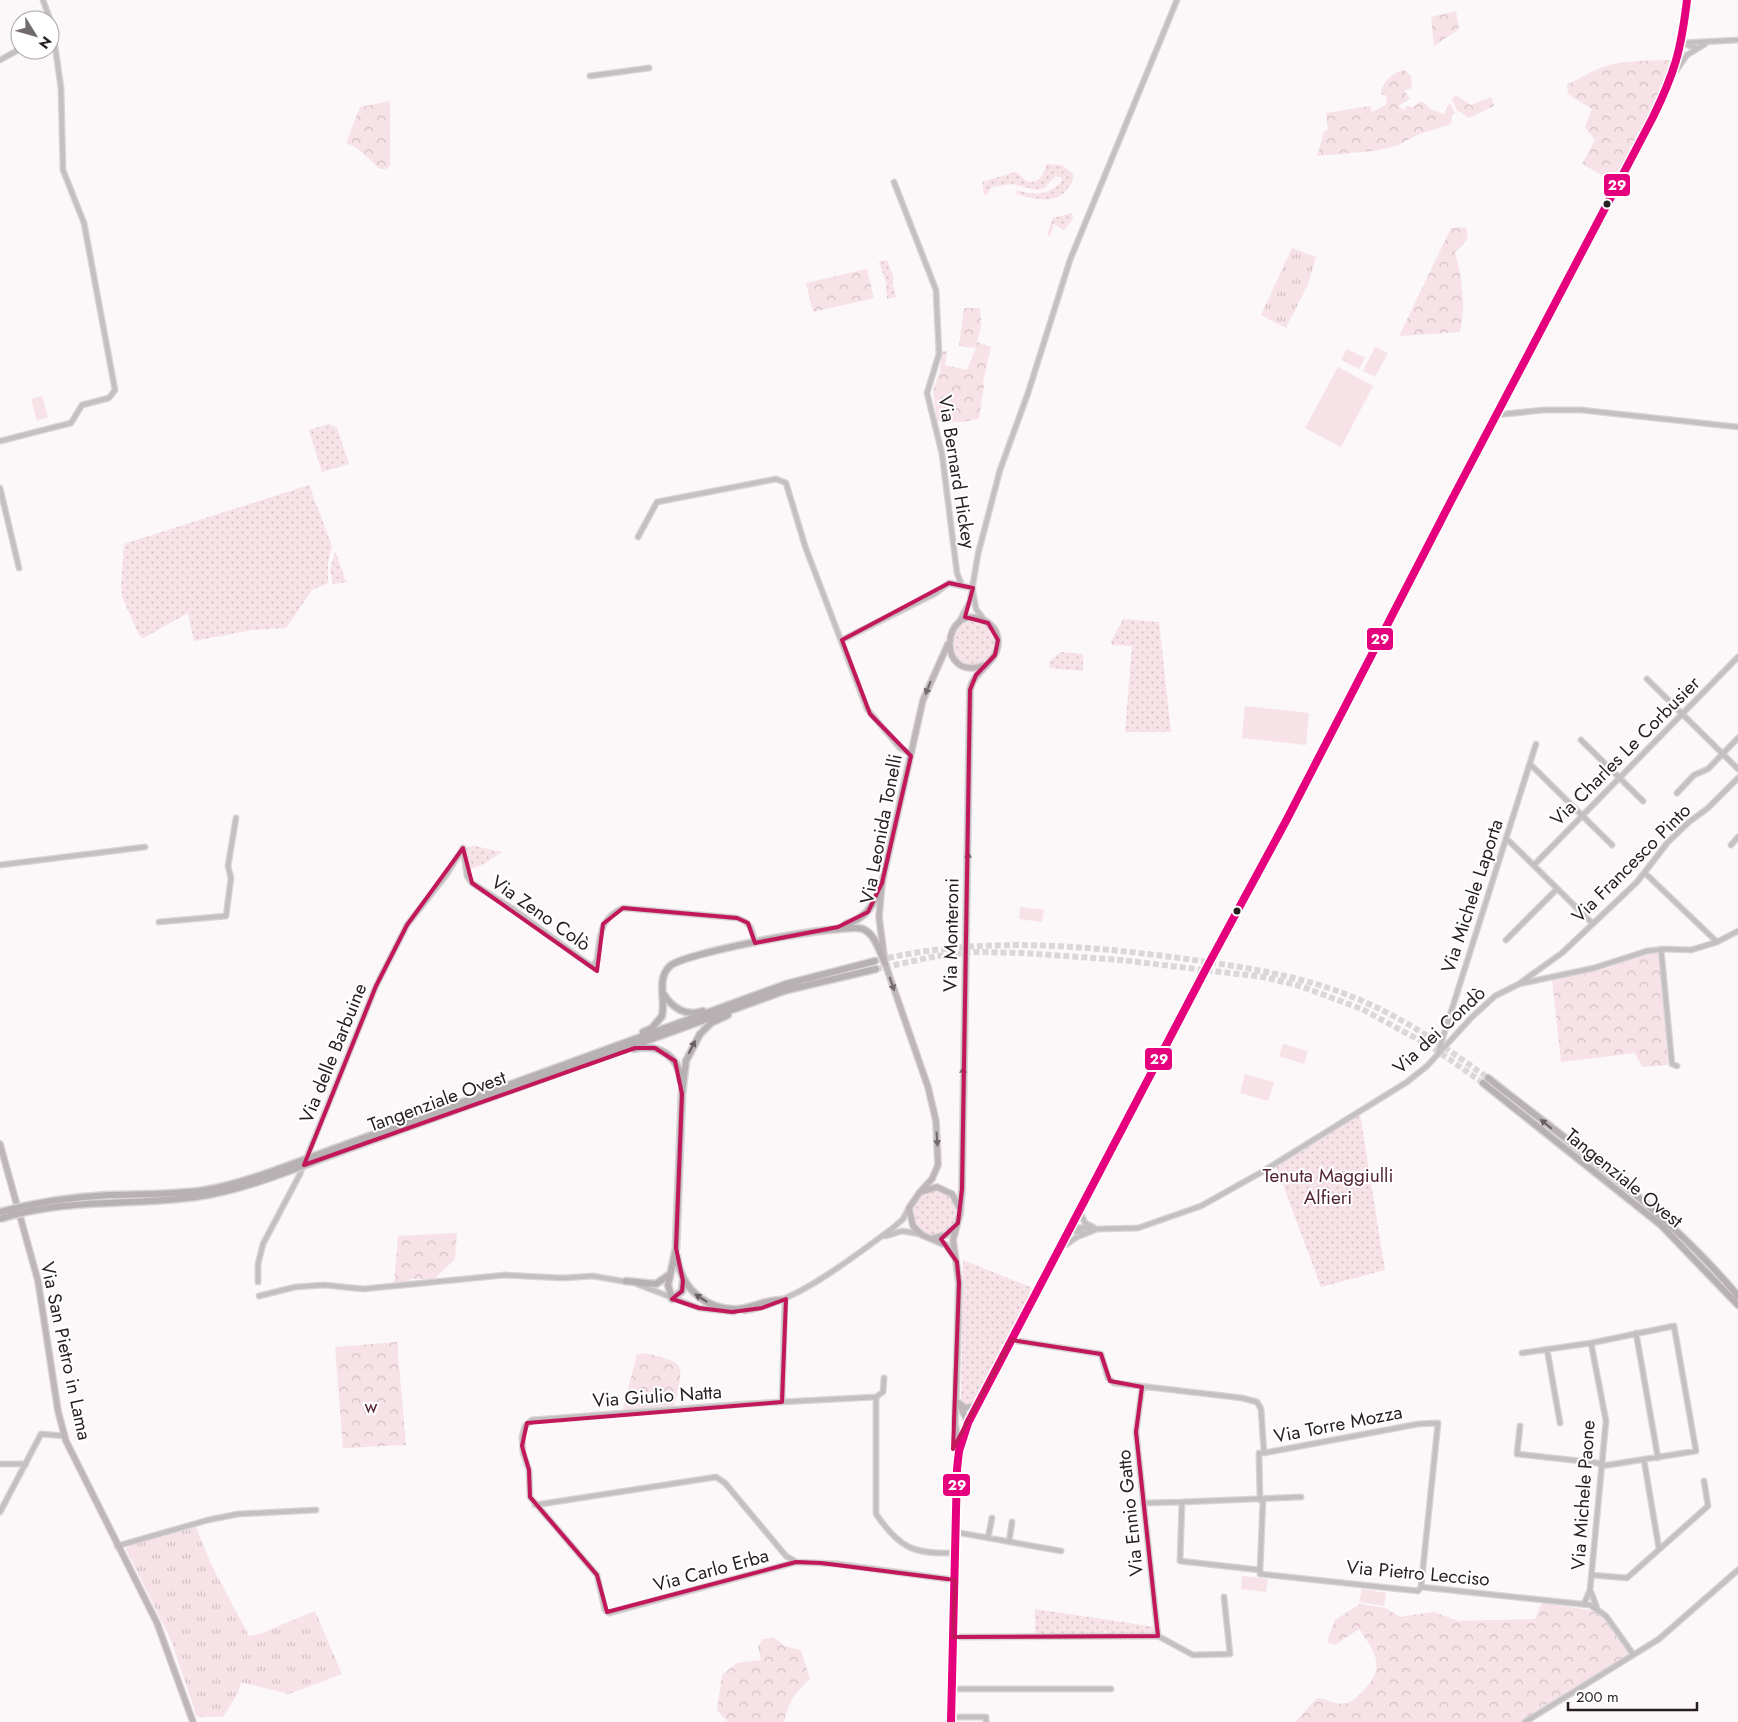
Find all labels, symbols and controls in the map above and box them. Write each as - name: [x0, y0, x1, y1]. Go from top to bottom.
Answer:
- north arrow: [10, 10, 60, 60]
- text: N: [34, 32, 57, 53]
- line badge: 29: [1603, 173, 1631, 197]
- text: 29: [1608, 175, 1626, 195]
- unlabelled marker: [1602, 199, 1612, 209]
- street label: Via Bernard Hickey: [932, 393, 983, 551]
- line badge: 29: [1366, 627, 1394, 651]
- text: 29: [1371, 629, 1389, 649]
- street label: Via Charles Le Corbusier: [1544, 670, 1706, 832]
- one-way arrow: [924, 681, 931, 696]
- street label: Via Leonida Tonelli: [853, 752, 909, 906]
- street label: Via Francesco Pinto: [1565, 797, 1697, 929]
- street label: Via Michele Laporta: [1434, 816, 1510, 976]
- one-way arrow: [964, 851, 972, 867]
- street label: Via Zeno Colò: [486, 869, 596, 957]
- street label: Via Monteroni: [937, 878, 965, 992]
- unlabelled marker: [1232, 906, 1242, 916]
- one-way arrow: [889, 976, 896, 991]
- street label: Via delle Barbuine: [293, 979, 373, 1127]
- street label: Via dei Condò: [1387, 980, 1491, 1080]
- one-way arrow: [688, 1040, 696, 1054]
- line badge: 29: [1144, 1047, 1173, 1071]
- text: 29: [1150, 1049, 1168, 1069]
- street label: Tangenziale Ovest: [364, 1063, 510, 1138]
- one-way arrow: [959, 1066, 967, 1082]
- one-way arrow: [1540, 1118, 1553, 1129]
- street label: Tangenziale Ovest: [1559, 1122, 1689, 1234]
- one-way arrow: [934, 1131, 942, 1147]
- park label: Tenuta Maggiulli Alfieri: [1263, 1162, 1393, 1211]
- street label: Via San Pietro in Lama: [34, 1259, 98, 1443]
- one-way arrow: [694, 1293, 707, 1302]
- street label: Via Giulio Natta: [591, 1378, 723, 1414]
- park label: w: [365, 1393, 378, 1420]
- street label: Via Torre Mozza: [1271, 1398, 1405, 1450]
- street label: Via Michele Paone: [1564, 1419, 1602, 1571]
- street label: Via Ennio Gatto: [1110, 1448, 1150, 1578]
- line badge: 29: [942, 1473, 971, 1497]
- text: 29: [948, 1475, 966, 1495]
- street label: Via Carlo Erba: [650, 1542, 772, 1598]
- street label: Via Pietro Lecciso: [1345, 1553, 1491, 1593]
- scale bar: [1568, 1680, 1697, 1712]
- text: 200 m: [1576, 1686, 1619, 1708]

